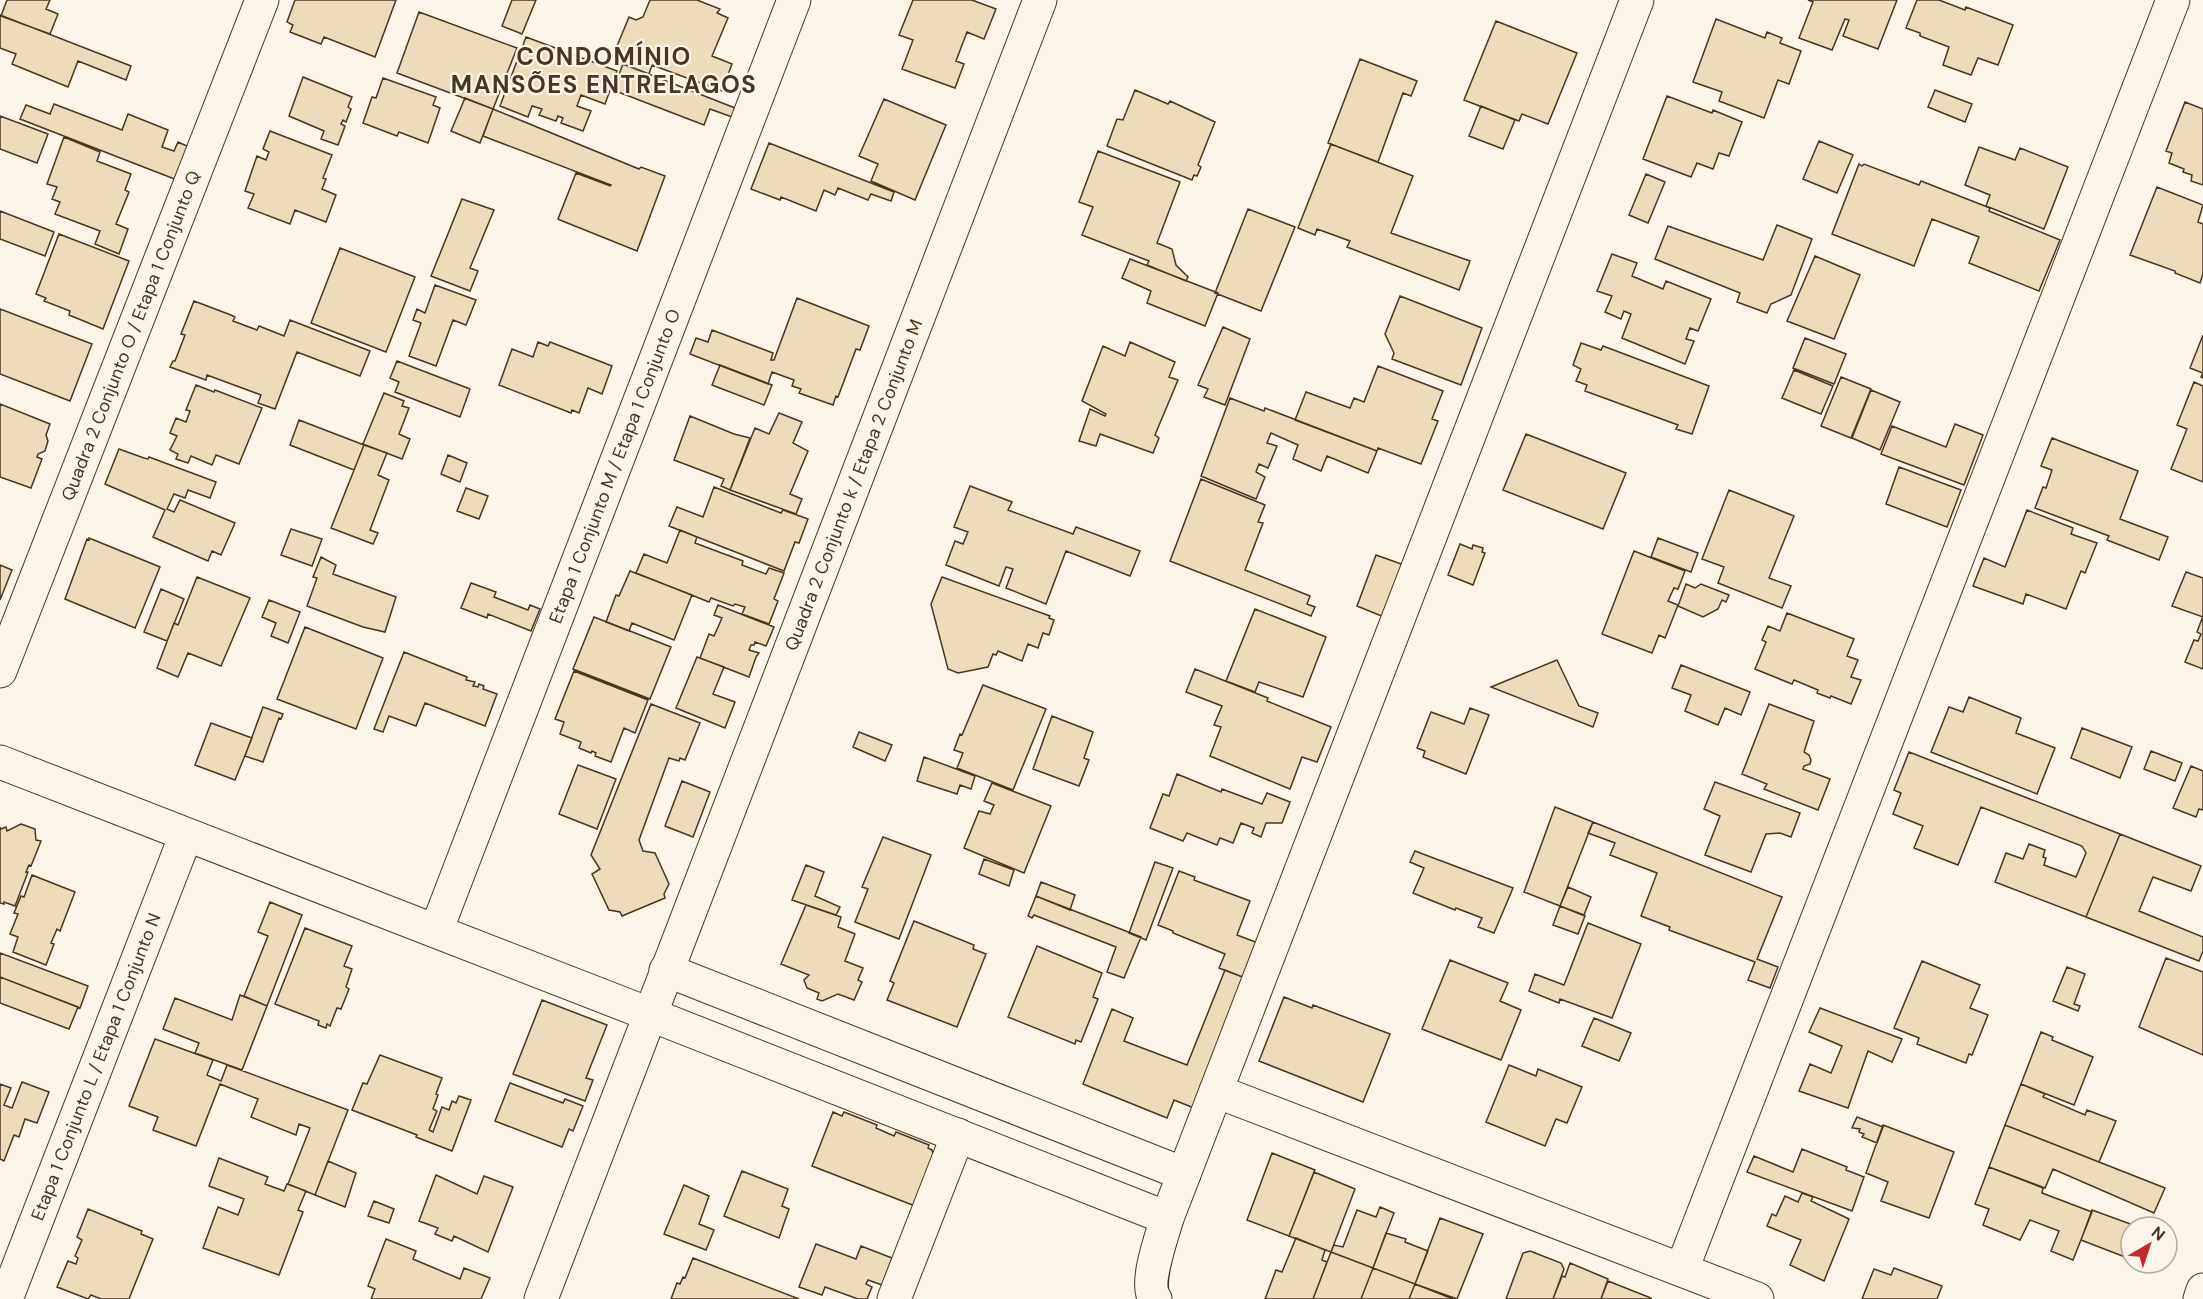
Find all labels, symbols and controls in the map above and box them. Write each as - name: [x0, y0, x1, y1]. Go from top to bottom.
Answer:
- district label: CONDOMÍNIO MANSÕES ENTRELAGOS: [451, 40, 757, 100]
- street label: Quadra 2 Conjunto O / Etapa 1 Conjunto Q: [56, 167, 206, 504]
- street label: Etapa 1 Conjunto M / Etapa 1 Conjunto O: [543, 305, 686, 627]
- street label: Quadra 2 Conjunto k / Etapa 2 Conjunto M: [779, 316, 928, 654]
- street label: Etapa 1 Conjunto L / Etapa 1 Conjunto N: [26, 910, 167, 1224]
- north arrow: [2119, 1215, 2179, 1275]
- text: N: [2147, 1222, 2169, 1246]

